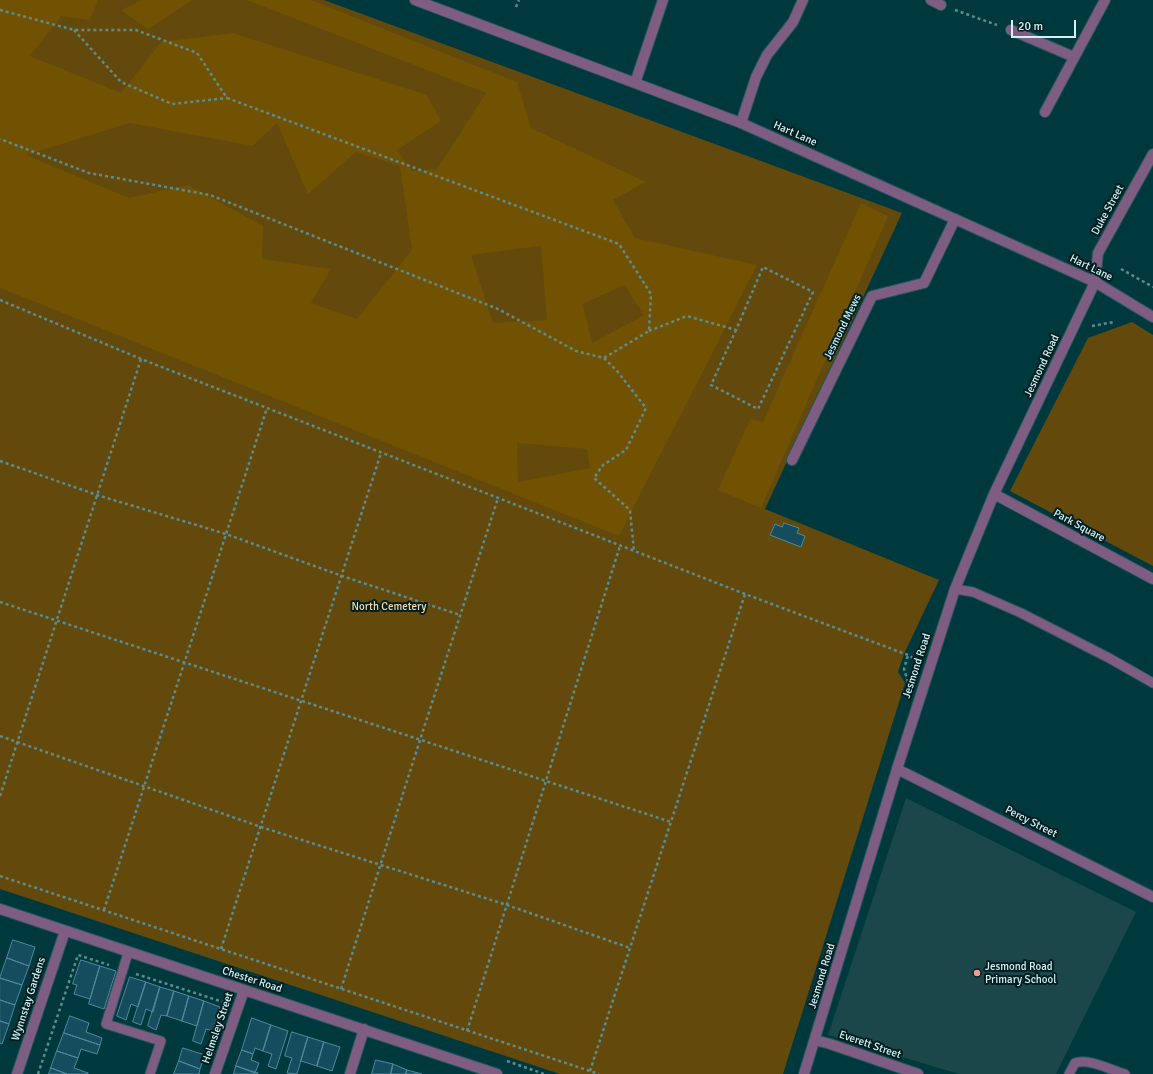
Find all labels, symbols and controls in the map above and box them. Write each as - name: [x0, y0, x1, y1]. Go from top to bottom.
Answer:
- scale bar: [1013, 12, 1078, 38]
- text: 20 m: [1018, 19, 1043, 34]
- street label: Hart Lane: [771, 119, 819, 149]
- street label: Duke Street: [1089, 183, 1127, 237]
- street label: Hart Lane: [1067, 252, 1115, 284]
- street label: Jesmond Mews: [822, 292, 864, 362]
- street label: Jesmond Road: [1022, 333, 1062, 399]
- street label: Park Square: [1051, 507, 1107, 545]
- park label: North Cemetery: [352, 600, 426, 614]
- street label: Jesmond Road: [900, 632, 934, 700]
- street label: Percy Street: [1003, 803, 1059, 841]
- street label: Jesmond Road: [806, 942, 838, 1010]
- street label: Wynnstay Gardens: [9, 956, 49, 1042]
- place label: Jesmond Road Primary School: [985, 960, 1056, 986]
- street label: Chester Road: [220, 964, 284, 996]
- marker: Jesmond Road Primary School: [972, 968, 982, 978]
- street label: Helmsley Street: [200, 991, 236, 1065]
- street label: Everett Street: [837, 1028, 903, 1062]

